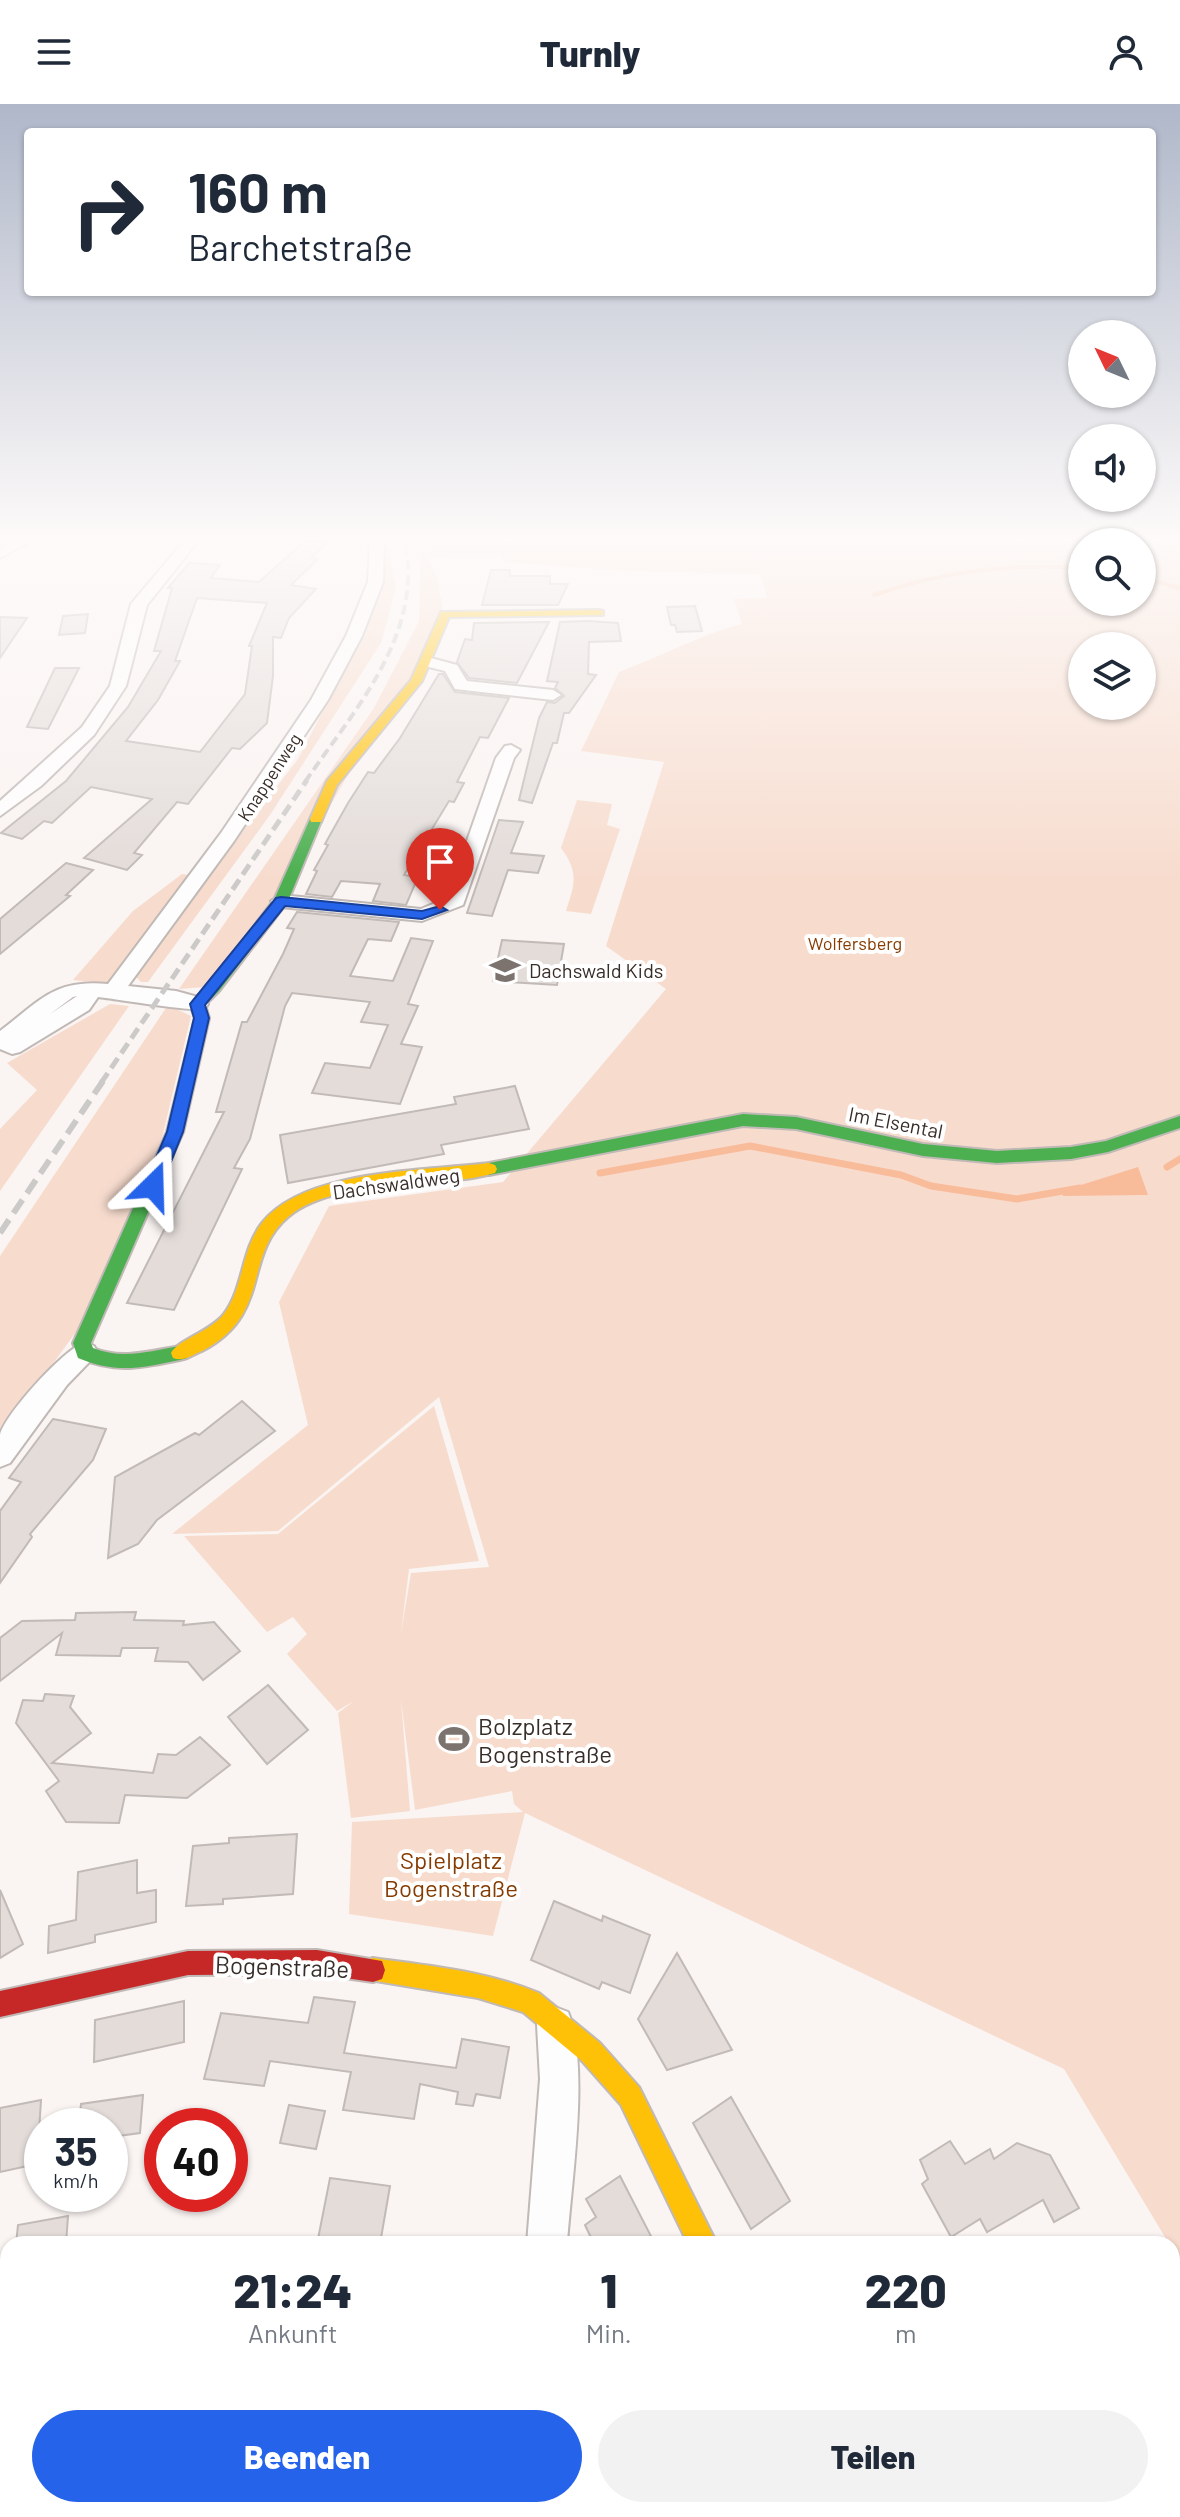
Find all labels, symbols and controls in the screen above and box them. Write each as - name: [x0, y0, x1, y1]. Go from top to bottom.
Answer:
- icon: menu: [32, 30, 76, 74]
- icon: person: [1104, 30, 1148, 74]
- text: Turnly: [540, 31, 640, 74]
- text: 160 m: [188, 157, 328, 224]
- icon: right: [56, 160, 160, 264]
- text: Barchetstraße: [188, 225, 413, 268]
- north arrow: [1068, 320, 1156, 408]
- map controls: [1068, 320, 1156, 720]
- button: sound: [1068, 424, 1156, 512]
- button: search: [1068, 528, 1156, 616]
- button: layers: [1068, 632, 1156, 720]
- street label: Knappenweg: [232, 729, 306, 825]
- pin: [406, 828, 474, 910]
- icon: arrive: [418, 840, 462, 884]
- park label: Wolfersberg: [808, 932, 902, 954]
- school or university icon: Dachswald Kids: [488, 953, 522, 987]
- place label: Dachswald Kids: [529, 958, 663, 982]
- street label: Im Elsental: [847, 1101, 945, 1143]
- position arrow: [111, 1144, 195, 1228]
- street label: Dachswaldweg: [331, 1162, 461, 1204]
- place label: Bolzplatz Bogenstraße: [478, 1711, 612, 1768]
- sports icon: Bolzplatz Bogenstraße: [437, 1722, 471, 1756]
- park label: Spielplatz Bogenstraße: [384, 1845, 518, 1902]
- street label: Bogenstraße: [214, 1949, 350, 1983]
- speed limit sign: 40: [144, 2108, 248, 2212]
- text: 35: [54, 2126, 98, 2174]
- text: km/h: [53, 2168, 99, 2192]
- text: 21:24: [233, 2260, 352, 2318]
- text: 1: [600, 2260, 617, 2318]
- text: 220: [865, 2260, 947, 2318]
- text: Ankunft: [248, 2317, 338, 2348]
- text: Min.: [586, 2317, 632, 2348]
- text: m: [895, 2317, 917, 2348]
- button: Beenden: [32, 2410, 582, 2502]
- button: Teilen: [598, 2410, 1148, 2502]

